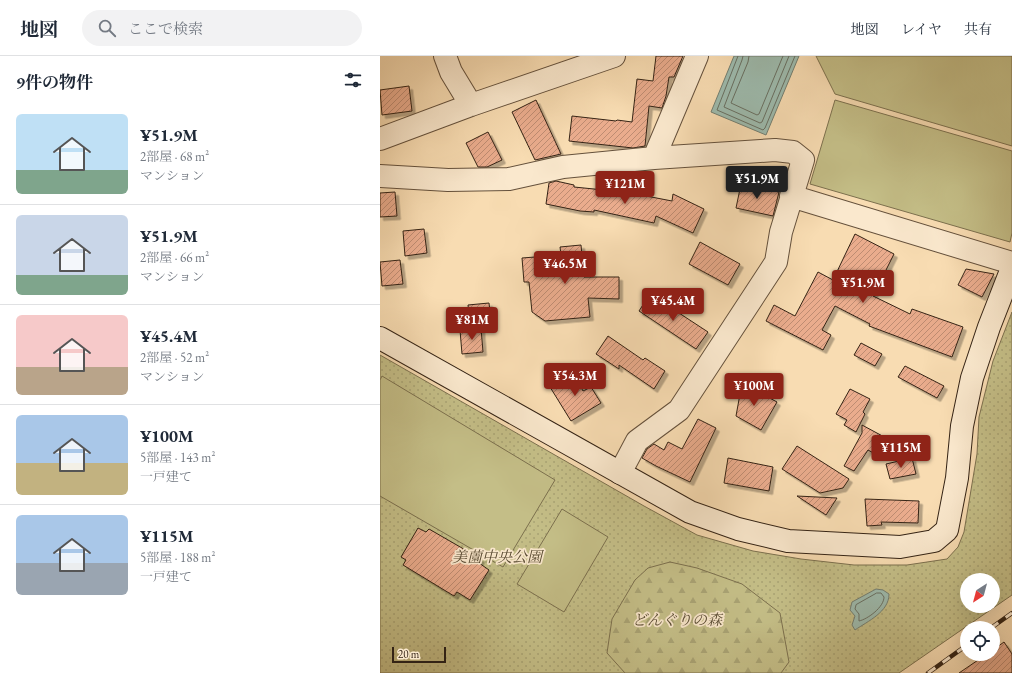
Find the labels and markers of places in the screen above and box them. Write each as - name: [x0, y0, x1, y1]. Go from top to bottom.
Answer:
- pin: ¥51.9M: [724, 166, 790, 200]
- pin: ¥121M: [597, 171, 653, 205]
- pin: ¥46.5M: [532, 251, 598, 285]
- pin: ¥51.9M: [830, 270, 896, 304]
- pin: ¥45.4M: [640, 288, 706, 322]
- pin: ¥81M: [448, 307, 496, 341]
- pin: ¥54.3M: [542, 363, 608, 397]
- pin: ¥100M: [726, 373, 782, 407]
- pin: ¥115M: [873, 435, 929, 469]

